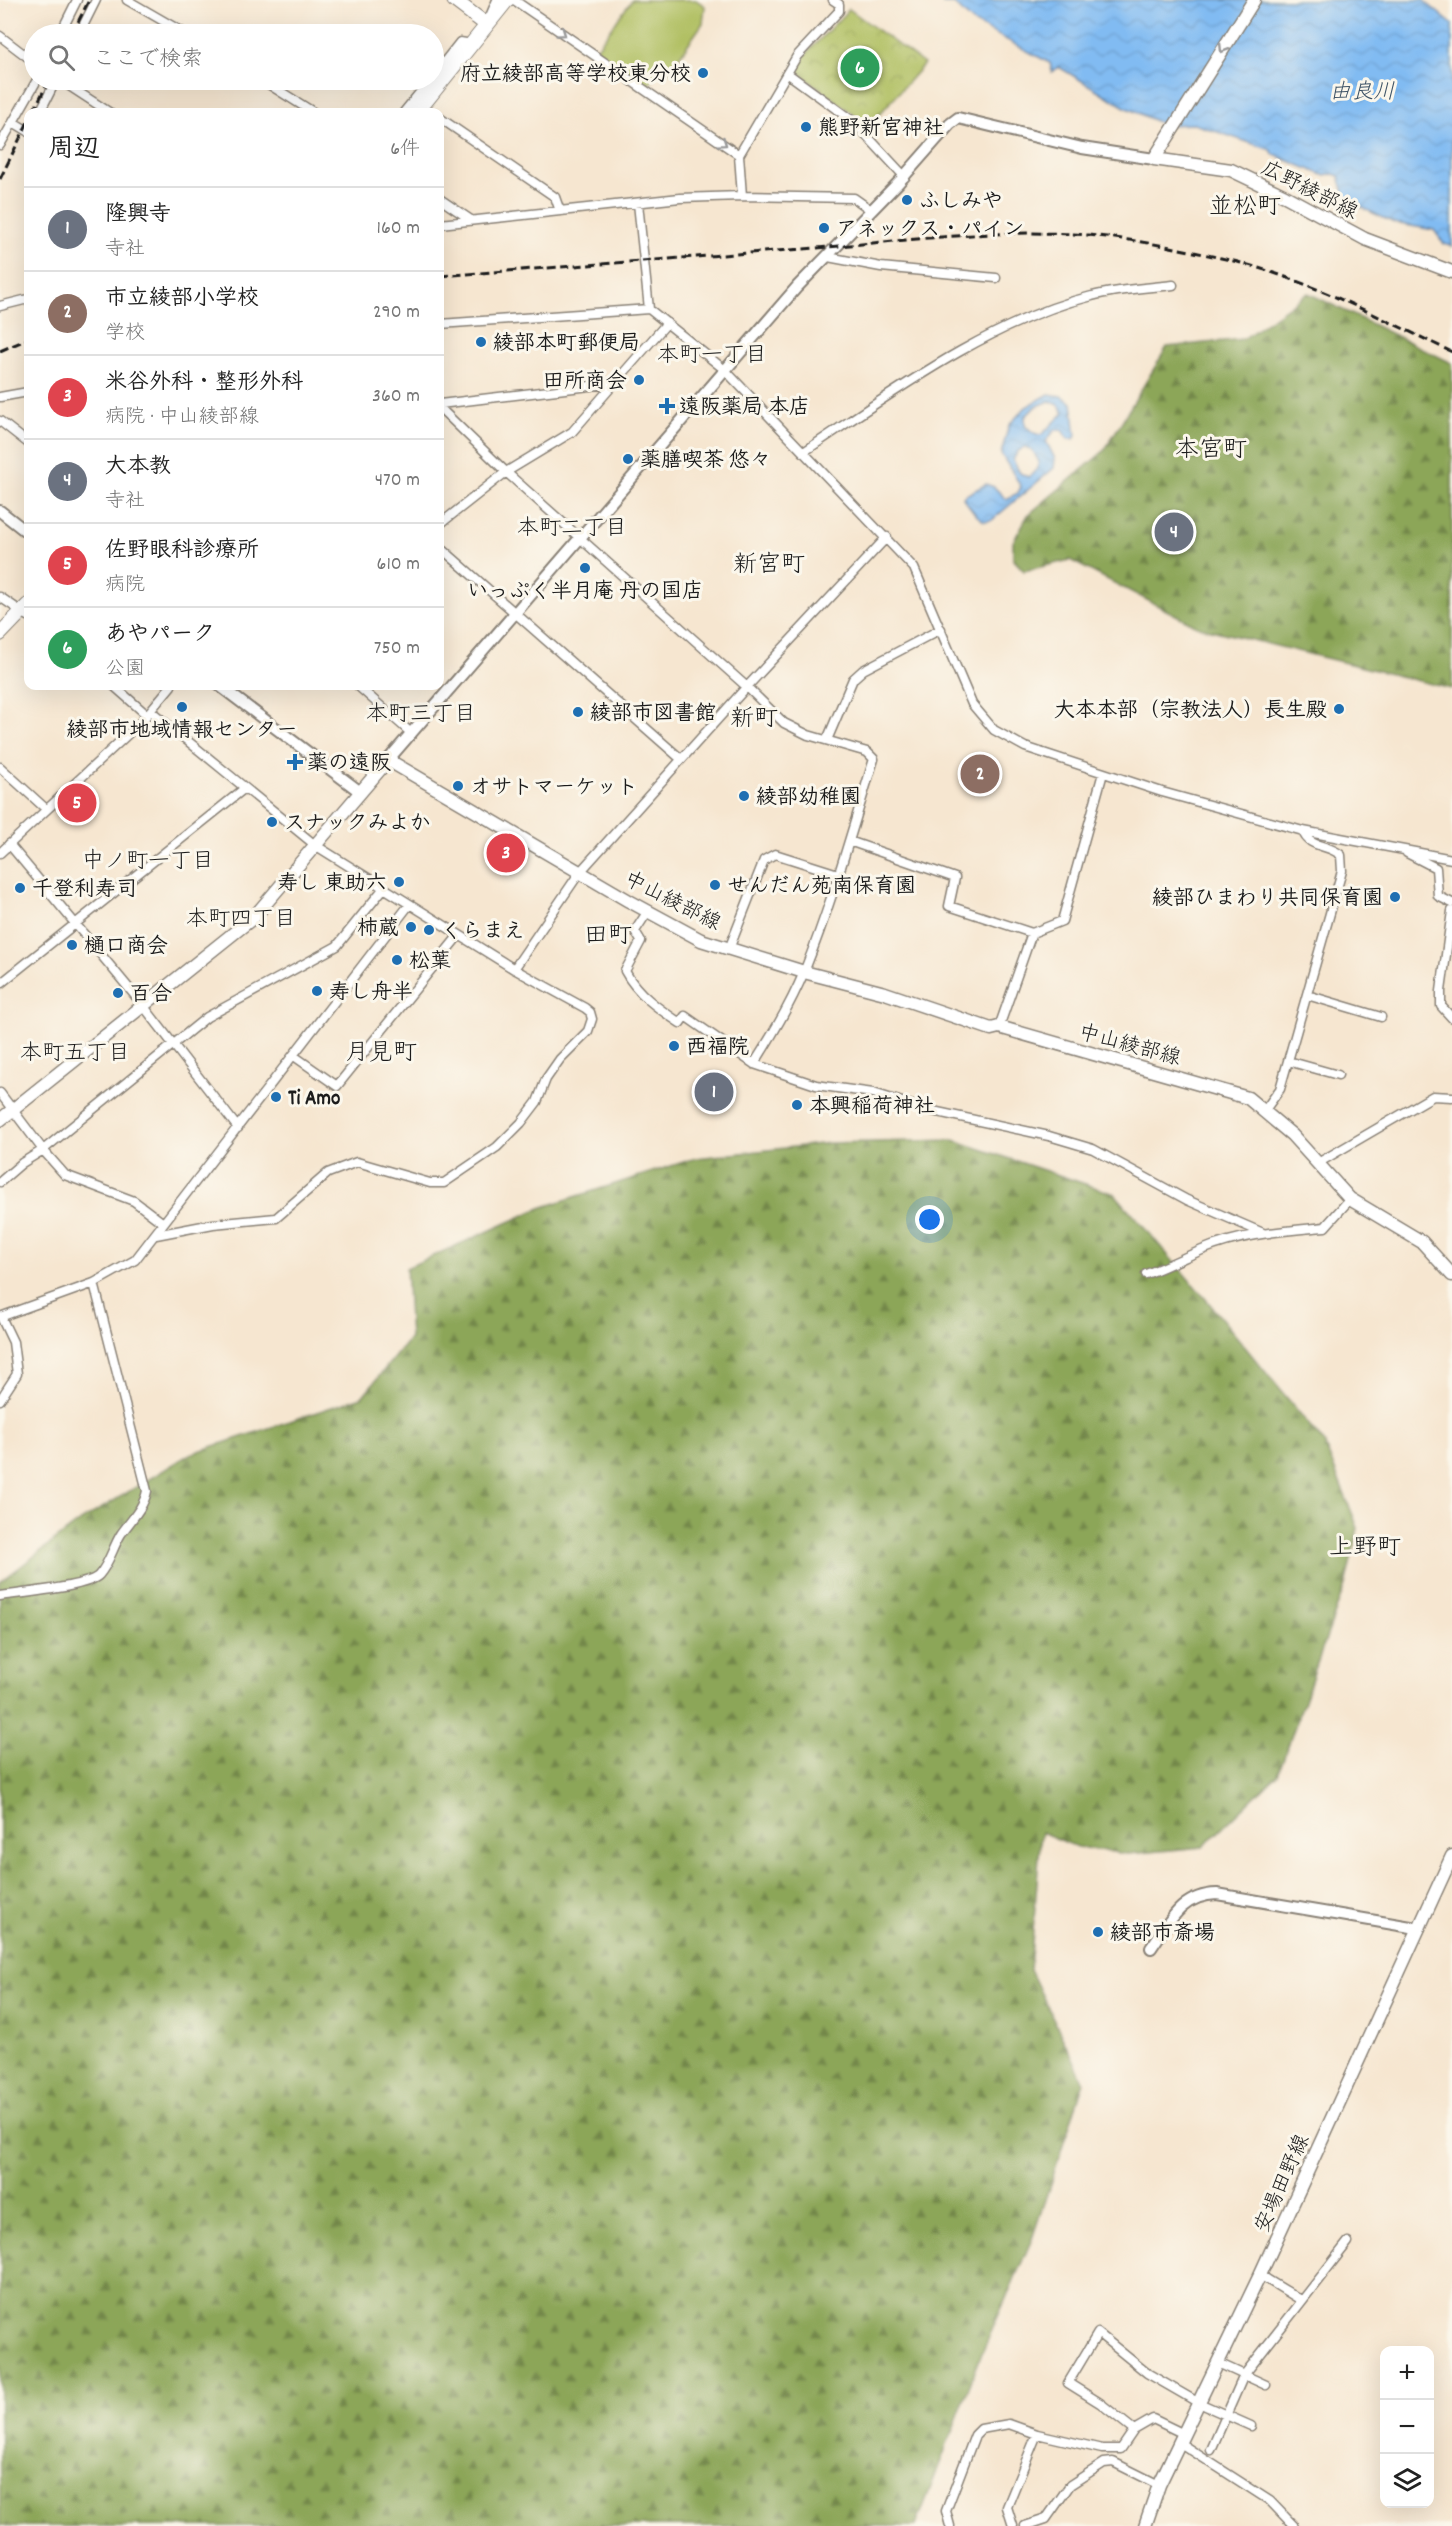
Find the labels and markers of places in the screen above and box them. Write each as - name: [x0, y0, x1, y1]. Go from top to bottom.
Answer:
- pin: 6: [840, 46, 880, 90]
- place label: 府立綾部高等学校東分校: [460, 61, 691, 91]
- marker: 府立綾部高等学校東分校: [696, 66, 710, 80]
- place label: 熊野新宮神社: [818, 115, 944, 145]
- marker: 熊野新宮神社: [799, 120, 813, 134]
- place label: ふしみや: [919, 188, 1003, 218]
- marker: ふしみや: [900, 193, 914, 207]
- place label: アネックス・パイン: [836, 216, 1024, 246]
- marker: アネックス・パイン: [817, 221, 831, 235]
- place label: 綾部本町郵便局: [493, 330, 640, 360]
- marker: 綾部本町郵便局: [474, 335, 488, 349]
- place label: 田所商会: [543, 368, 627, 398]
- marker: 田所商会: [632, 373, 646, 387]
- place label: 遠阪薬局 本店: [679, 394, 810, 424]
- marker: 遠阪薬局 本店: [660, 399, 674, 413]
- place label: 薬膳喫茶 悠々: [640, 447, 771, 477]
- marker: 薬膳喫茶 悠々: [621, 452, 635, 466]
- pin: 4: [1154, 510, 1194, 554]
- marker: いっぷく半月庵 丹の国店: [578, 561, 592, 575]
- place label: いっぷく半月庵 丹の国店: [467, 578, 703, 608]
- place label: 大本本部（宗教法人）長生殿: [1054, 697, 1327, 727]
- marker: 綾部市地域情報センター: [175, 700, 189, 714]
- place label: 綾部市図書館: [590, 700, 716, 730]
- marker: 大本本部（宗教法人）長生殿: [1332, 702, 1346, 716]
- marker: 綾部市図書館: [571, 705, 585, 719]
- place label: 綾部市地域情報センター: [67, 717, 298, 747]
- place label: 薬の遠阪: [307, 750, 391, 780]
- pin: 2: [960, 752, 1000, 796]
- marker: 薬の遠阪: [288, 755, 302, 769]
- place label: オサトマーケット: [470, 774, 638, 804]
- marker: オサトマーケット: [451, 779, 465, 793]
- pin: 5: [58, 780, 97, 826]
- place label: 綾部幼稚園: [756, 784, 861, 814]
- marker: 綾部幼稚園: [737, 789, 751, 803]
- place label: スナックみよか: [284, 810, 431, 840]
- marker: スナックみよか: [265, 815, 279, 829]
- pin: 3: [486, 830, 526, 876]
- place label: 寿し 東助六: [277, 870, 387, 900]
- place label: せんだん苑南保育園: [727, 873, 916, 903]
- marker: 寿し 東助六: [392, 875, 406, 889]
- place label: 千登利寿司: [32, 876, 137, 906]
- marker: せんだん苑南保育園: [708, 878, 722, 892]
- marker: 千登利寿司: [13, 881, 27, 895]
- place label: 綾部ひまわり共同保育園: [1152, 885, 1383, 915]
- marker: 綾部ひまわり共同保育園: [1388, 890, 1402, 904]
- place label: 柿蔵: [357, 915, 399, 945]
- place label: くらまえ: [441, 918, 525, 948]
- marker: 柿蔵: [404, 920, 418, 934]
- marker: くらまえ: [422, 923, 436, 937]
- place label: 樋口商会: [84, 933, 168, 963]
- marker: 樋口商会: [65, 938, 79, 952]
- place label: 松葉: [409, 948, 451, 978]
- marker: 松葉: [390, 953, 404, 967]
- place label: 寿し舟半: [329, 979, 413, 1009]
- place label: 百合: [130, 981, 172, 1011]
- marker: 寿し舟半: [310, 984, 324, 998]
- marker: 百合: [111, 986, 125, 1000]
- place label: 西福院: [686, 1034, 749, 1064]
- marker: 西福院: [667, 1039, 681, 1053]
- pin: 1: [694, 1070, 734, 1114]
- place label: Ti Amo: [288, 1085, 340, 1115]
- marker: Ti Amo: [269, 1090, 283, 1104]
- place label: 本興稲荷神社: [809, 1093, 935, 1123]
- marker: 本興稲荷神社: [790, 1098, 804, 1112]
- place label: 綾部市斎場: [1110, 1920, 1215, 1950]
- marker: 綾部市斎場: [1091, 1925, 1105, 1939]

